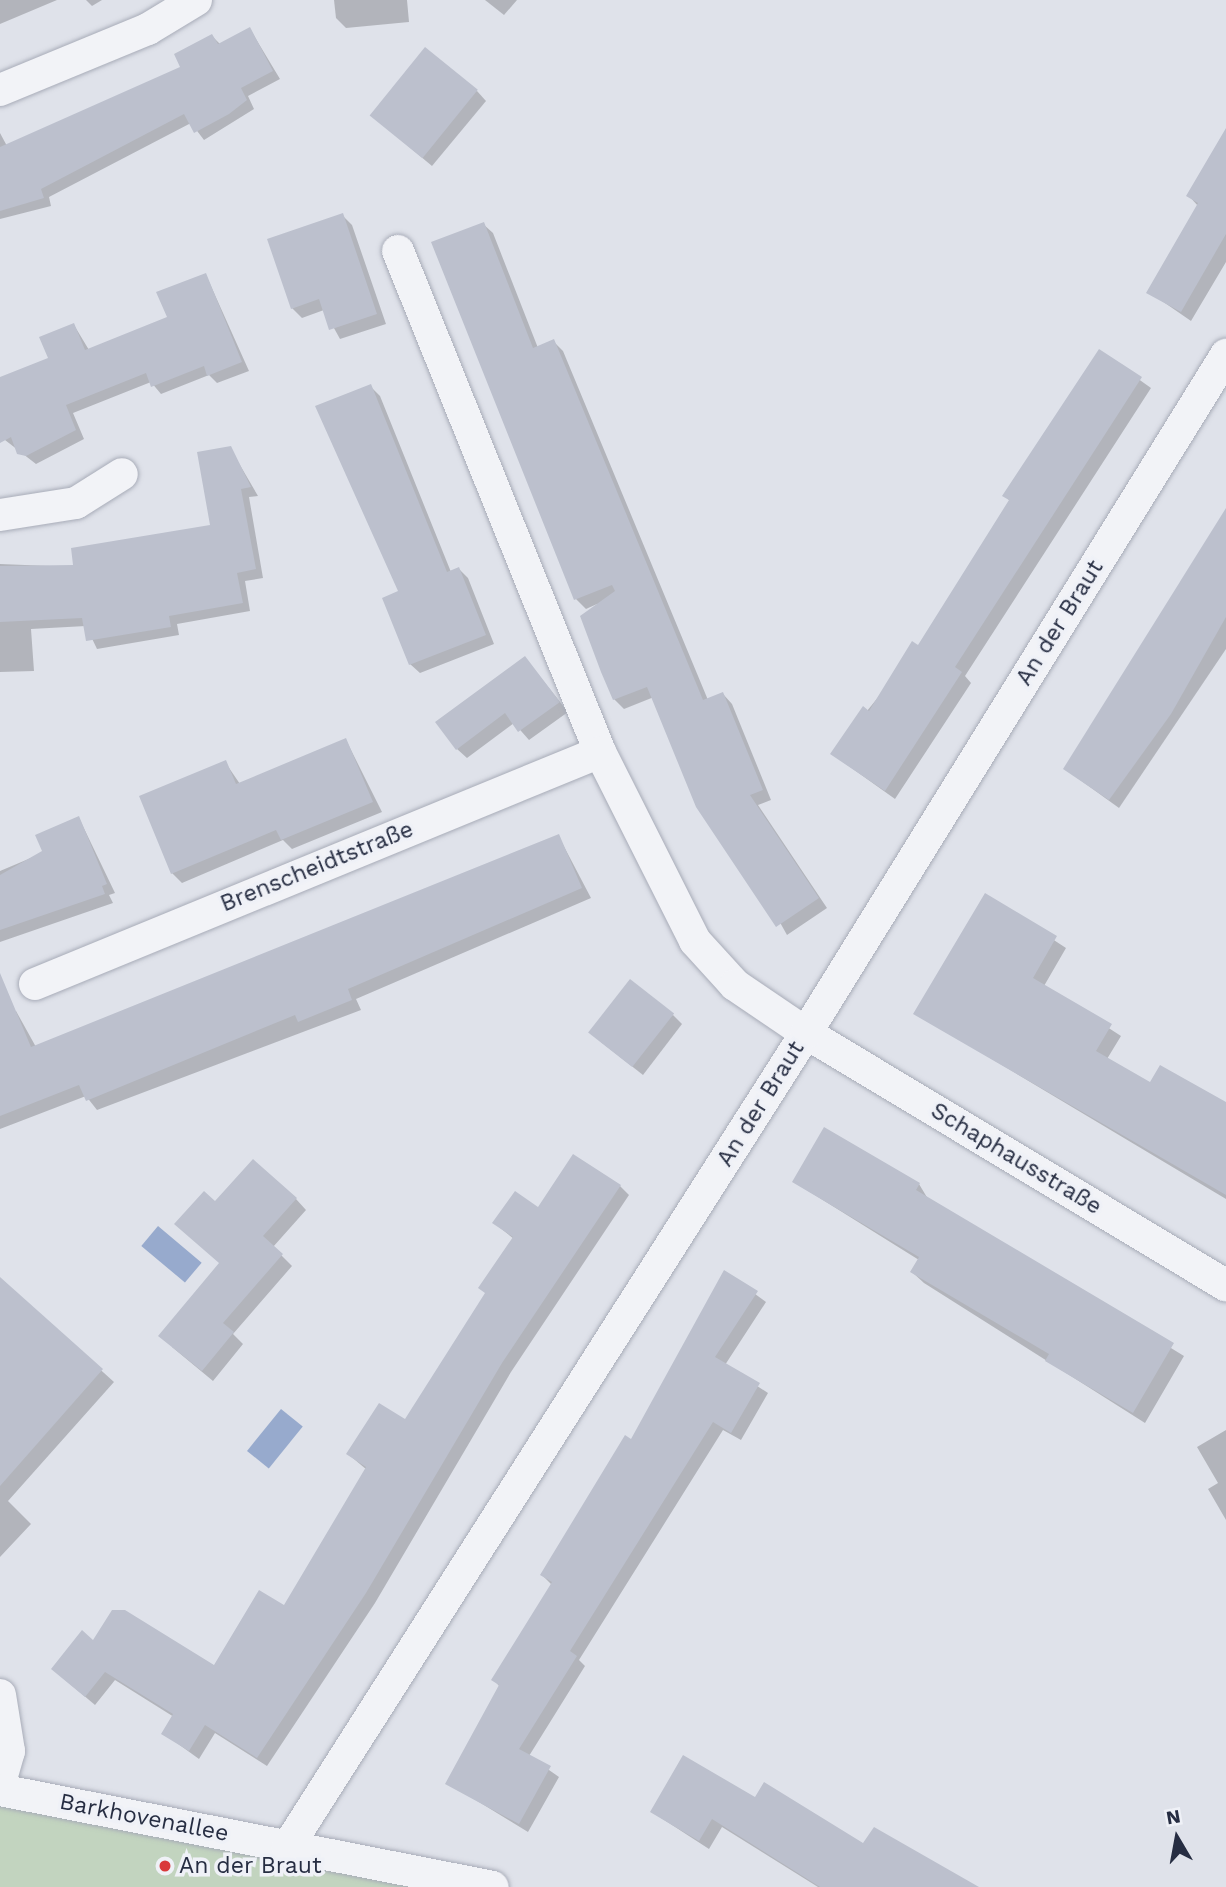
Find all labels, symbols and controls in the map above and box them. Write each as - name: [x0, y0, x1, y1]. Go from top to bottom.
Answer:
- street label: An der Braut: [1010, 555, 1110, 691]
- street label: Brenscheidtstraße: [217, 816, 417, 918]
- street label: An der Braut: [711, 1036, 811, 1172]
- street label: Schaphausstraße: [926, 1097, 1106, 1221]
- street label: Barkhovenallee: [57, 1788, 231, 1848]
- north arrow: [1142, 1803, 1212, 1873]
- text: N: [1164, 1804, 1182, 1829]
- place label: An der Braut: [179, 1852, 322, 1880]
- marker: An der Braut: [157, 1858, 173, 1874]

